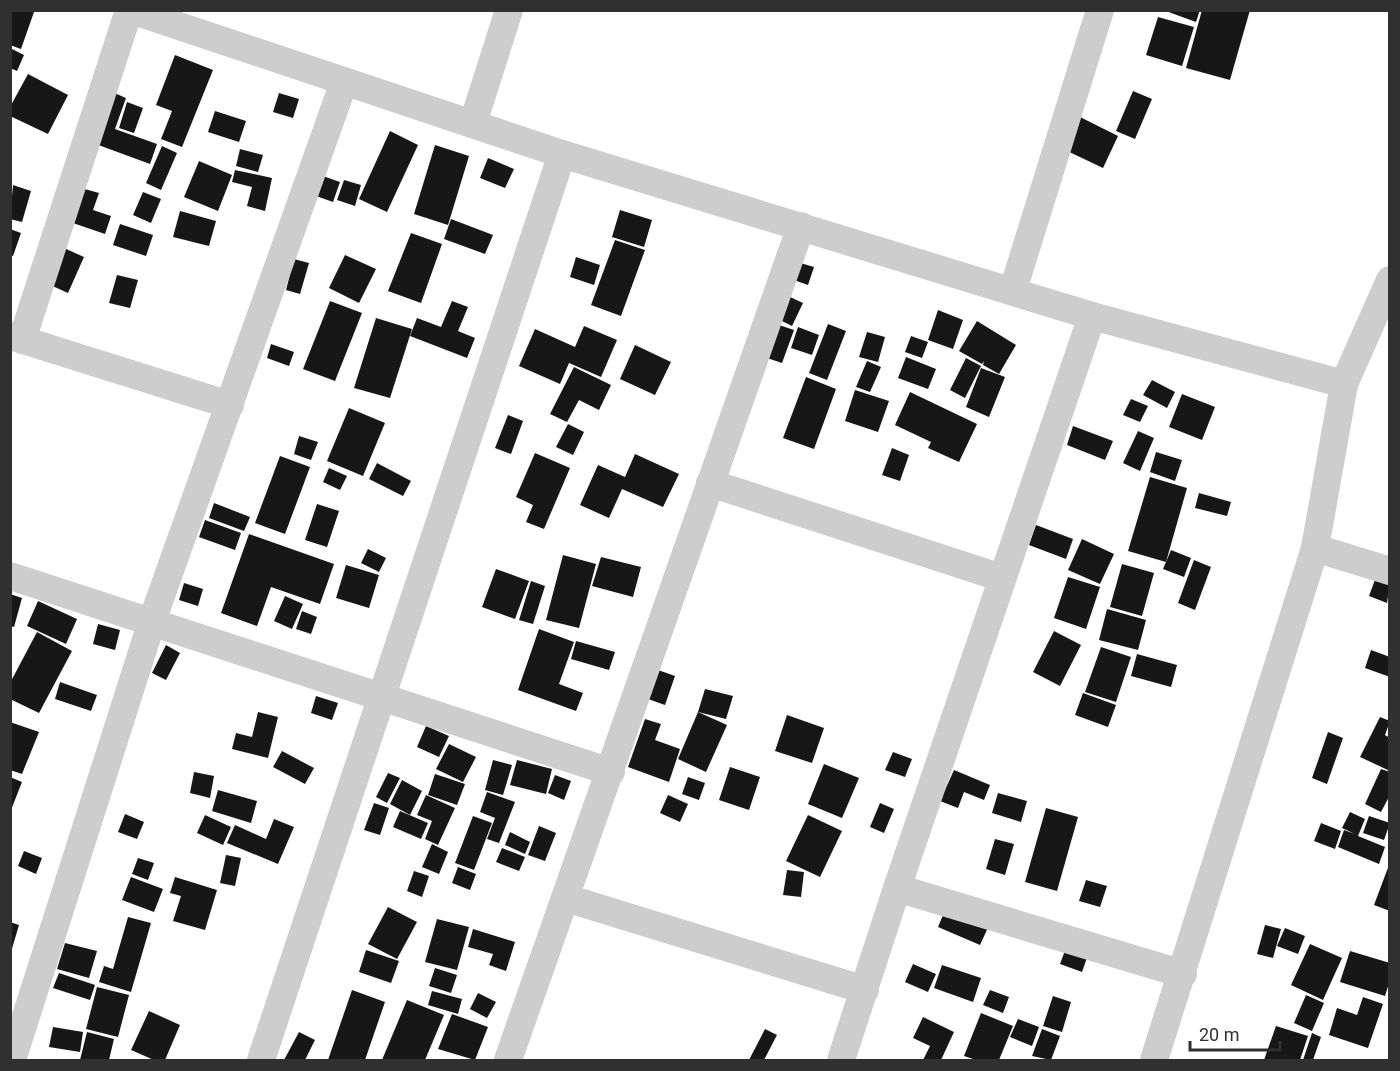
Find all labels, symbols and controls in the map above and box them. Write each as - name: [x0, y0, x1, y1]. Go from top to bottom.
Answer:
- scale bar: [1190, 1014, 1280, 1052]
- text: 20 m: [1199, 1024, 1239, 1045]

